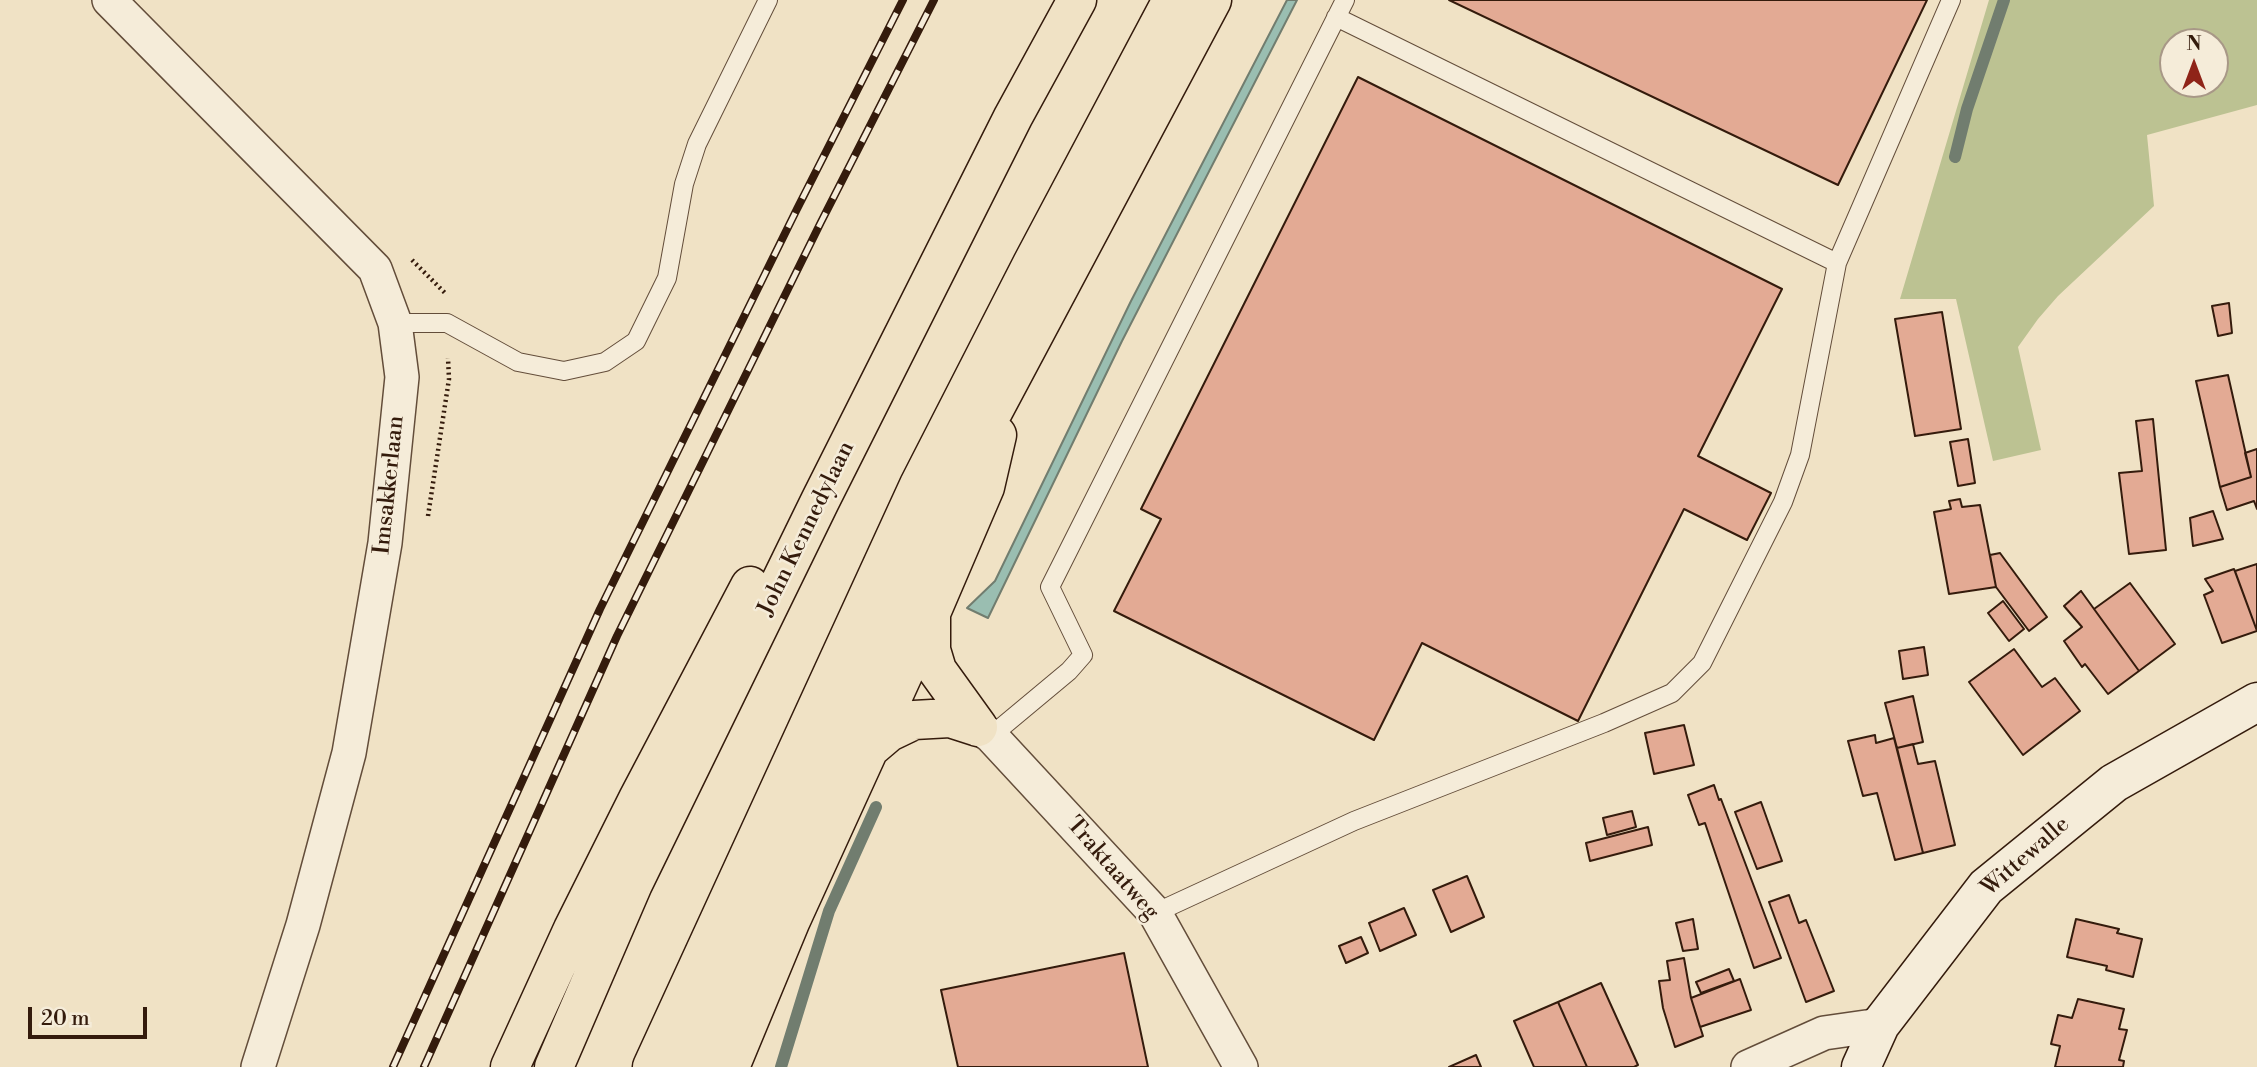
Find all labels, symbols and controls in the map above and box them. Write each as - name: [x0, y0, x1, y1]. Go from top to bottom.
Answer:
- north arrow: [2159, 28, 2229, 98]
- text: N: [2186, 32, 2202, 56]
- street label: Imsakkerlaan: [369, 414, 411, 556]
- street label: John Kennedylaan: [753, 437, 861, 621]
- street label: Wittewalle: [1976, 811, 2076, 903]
- street label: Traktaatweg: [1060, 812, 1164, 926]
- scale bar: [32, 993, 150, 1038]
- text: 20 m: [41, 1006, 90, 1032]

